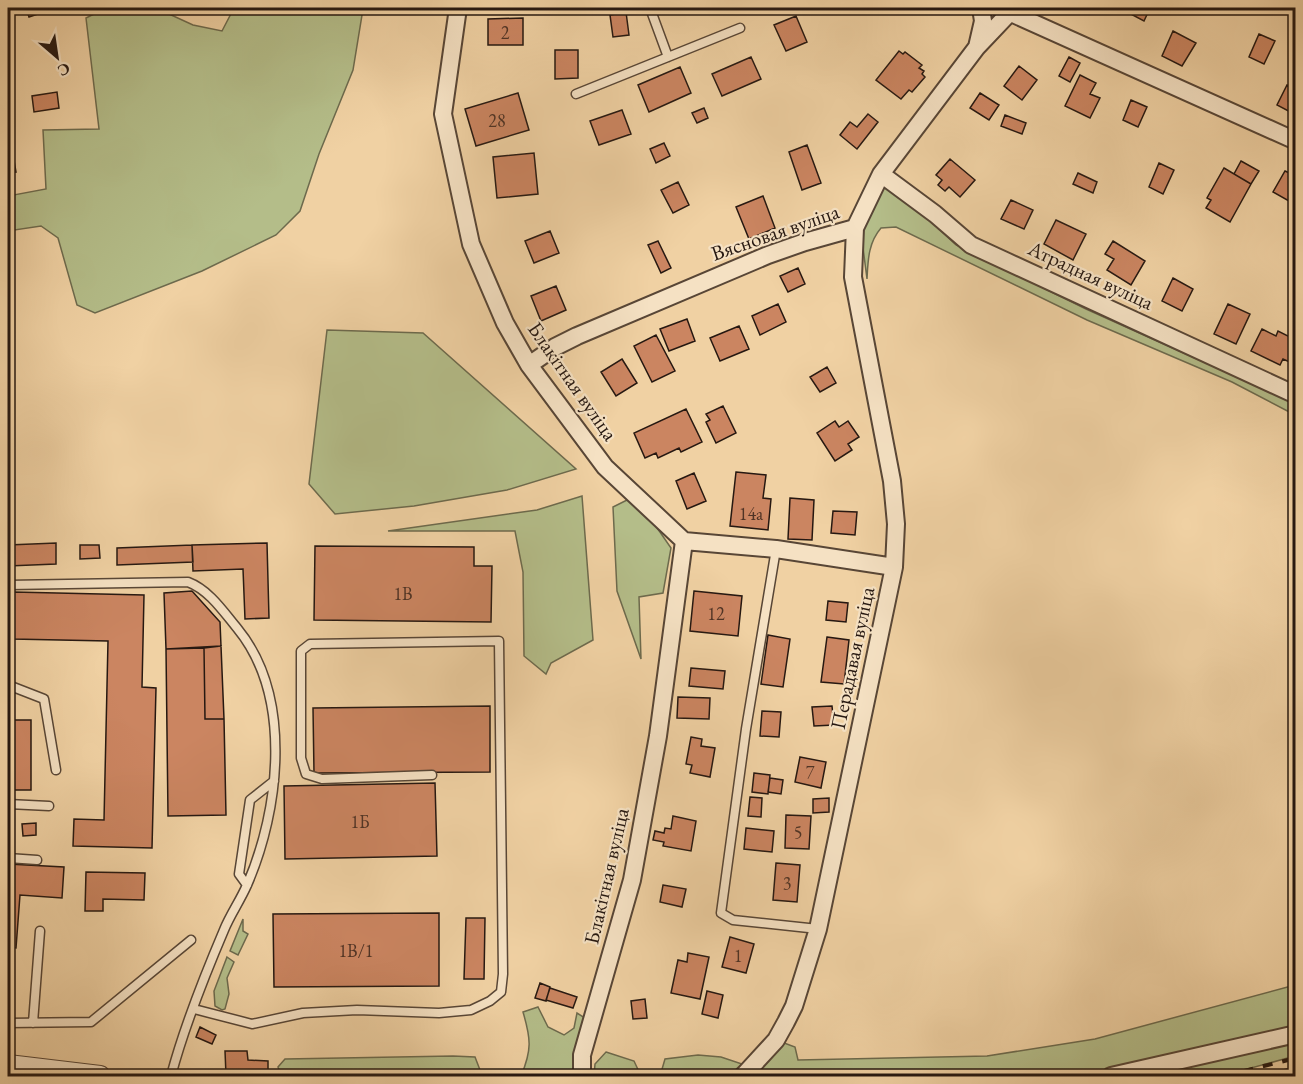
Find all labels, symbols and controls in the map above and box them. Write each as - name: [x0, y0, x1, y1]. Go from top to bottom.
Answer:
- house number: 2: [501, 21, 510, 44]
- north arrow: [27, 27, 87, 87]
- text: С: [54, 58, 74, 82]
- house number: 28: [488, 109, 506, 132]
- street label: Вясновая вуліца: [707, 197, 843, 267]
- street label: Атрадная вуліца: [1023, 234, 1159, 316]
- street label: Блакітная вуліца: [522, 316, 624, 446]
- house number: 14а: [739, 502, 764, 525]
- house number: 1В: [393, 582, 413, 605]
- street label: Перадавая вуліца: [824, 584, 880, 732]
- house number: 12: [707, 602, 725, 625]
- house number: 7: [806, 761, 815, 784]
- street label: Блакітная вуліца: [577, 805, 635, 947]
- house number: 1Б: [350, 810, 370, 833]
- house number: 5: [794, 821, 802, 844]
- house number: 3: [783, 872, 791, 895]
- house number: 1В/1: [338, 939, 374, 962]
- house number: 1: [734, 944, 742, 967]

